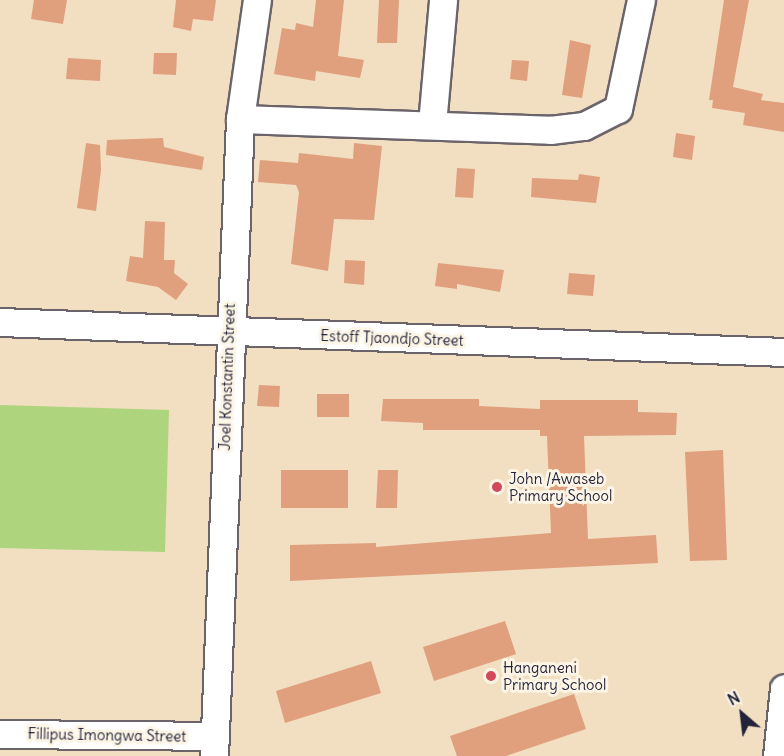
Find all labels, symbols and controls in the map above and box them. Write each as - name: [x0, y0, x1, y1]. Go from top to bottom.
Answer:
- street label: Joel Konstantin Street: [215, 303, 239, 451]
- street label: Estoff Tjaondjo Street: [320, 327, 464, 349]
- place label: John /Awaseb Primary School: [509, 469, 612, 504]
- marker: John /Awaseb Primary School: [490, 480, 504, 494]
- place label: Hanganeni Primary School: [503, 658, 606, 693]
- marker: Hanganeni Primary School: [484, 669, 498, 683]
- north arrow: [712, 684, 772, 744]
- text: N: [724, 687, 743, 710]
- street label: Fillipus Imongwa Street: [28, 725, 186, 745]

